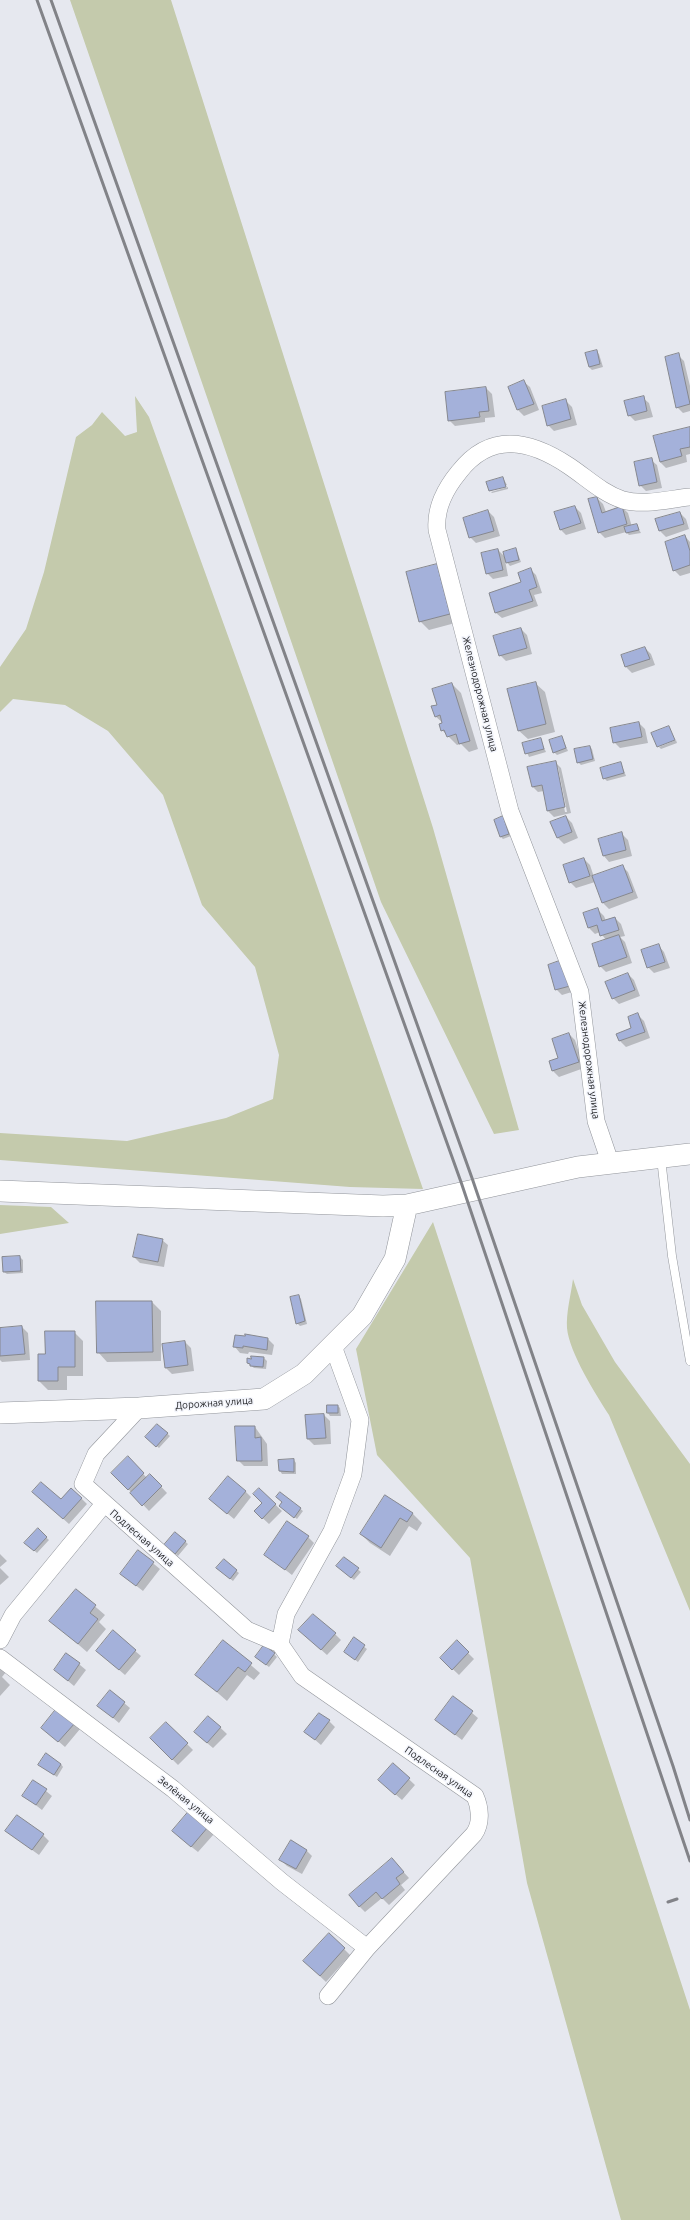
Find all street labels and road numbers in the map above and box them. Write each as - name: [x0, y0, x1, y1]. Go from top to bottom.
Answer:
- street label: Железнодорожная улица: [460, 635, 500, 753]
- street label: Железнодорожная улица: [576, 1000, 602, 1120]
- street label: Дорожная улица: [175, 1394, 253, 1412]
- street label: Подлесная улица: [108, 1507, 176, 1569]
- street label: Подлесная улица: [402, 1744, 476, 1800]
- street label: Зелёная улица: [156, 1774, 216, 1826]

